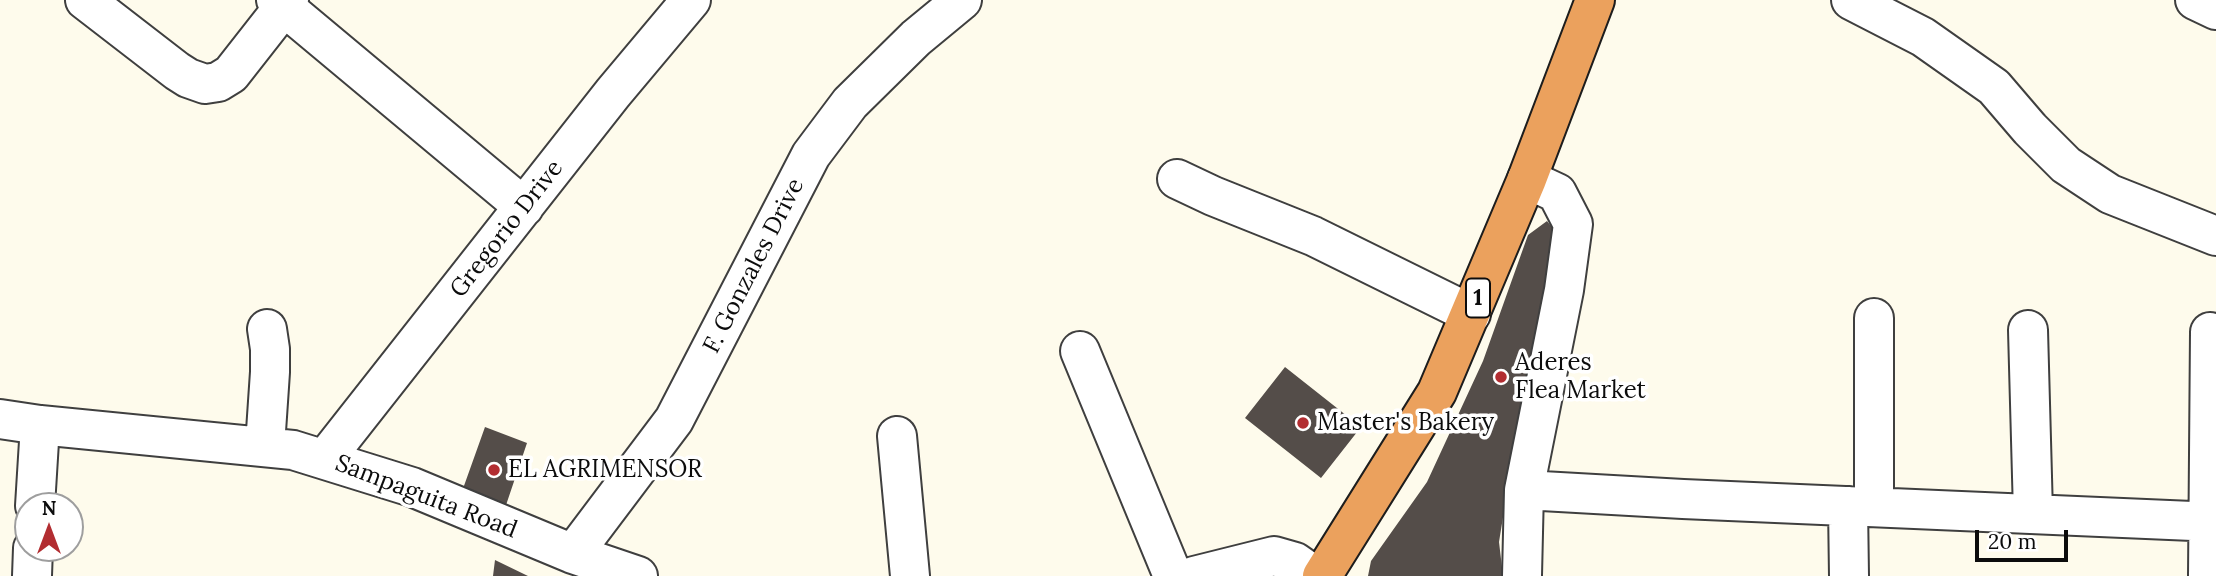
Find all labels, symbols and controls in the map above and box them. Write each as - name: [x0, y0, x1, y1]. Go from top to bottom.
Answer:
- street label: Gregorio Drive: [444, 155, 570, 303]
- street label: F. Gonzales Drive: [697, 174, 811, 358]
- road number: 1: [1466, 278, 1490, 318]
- place label: Aderes Flea Market: [1515, 349, 1646, 405]
- marker: Aderes Flea Market: [1493, 369, 1509, 385]
- place label: Master's Bakery: [1317, 409, 1494, 437]
- marker: Master's Bakery: [1295, 415, 1311, 431]
- street label: Sampaguita Road: [331, 449, 521, 545]
- place label: EL AGRIMENSOR: [508, 456, 702, 484]
- marker: EL AGRIMENSOR: [486, 462, 502, 478]
- north arrow: [14, 492, 84, 562]
- text: N: [42, 496, 56, 520]
- scale bar: [1978, 516, 2071, 560]
- text: 20 m: [1988, 528, 2037, 555]

